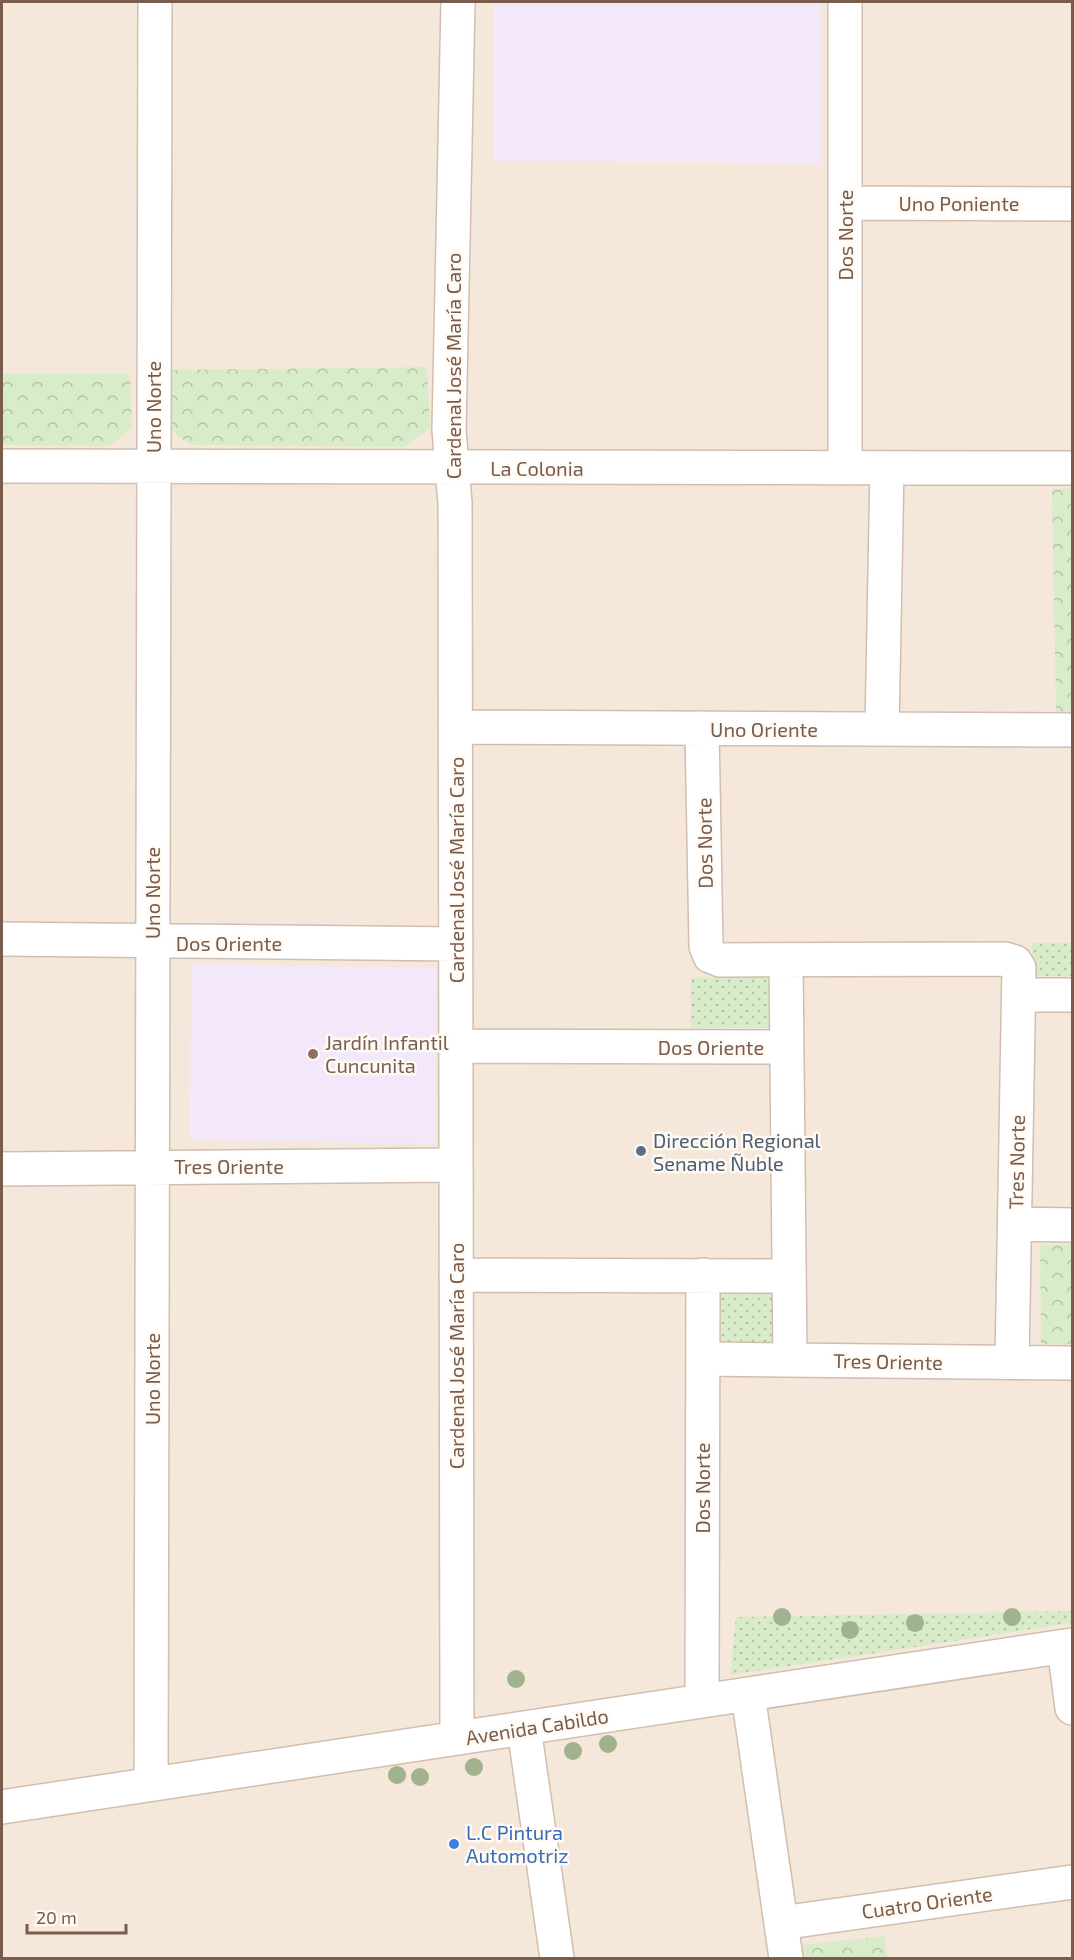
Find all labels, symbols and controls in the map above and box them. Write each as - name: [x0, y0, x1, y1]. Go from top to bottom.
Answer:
- street label: Dos Norte: [833, 189, 857, 281]
- street label: Uno Poniente: [898, 191, 1020, 215]
- street label: Cardenal José María Caro: [441, 253, 465, 479]
- street label: Uno Norte: [141, 361, 165, 453]
- street label: La Colonia: [490, 456, 584, 480]
- street label: Uno Oriente: [710, 717, 818, 741]
- street label: Cardenal José María Caro: [444, 757, 468, 983]
- street label: Dos Norte: [691, 797, 717, 889]
- street label: Uno Norte: [140, 847, 164, 939]
- street label: Dos Oriente: [176, 931, 282, 955]
- place label: Jardín Infantil Cuncunita: [325, 1030, 449, 1077]
- street label: Dos Oriente: [658, 1035, 764, 1059]
- marker: Jardín Infantil Cuncunita: [306, 1047, 320, 1061]
- street label: Tres Norte: [1003, 1114, 1029, 1210]
- place label: Dirección Regional Sename Ñuble: [653, 1128, 821, 1175]
- marker: Dirección Regional Sename Ñuble: [634, 1144, 648, 1158]
- street label: Tres Oriente: [174, 1154, 284, 1178]
- street label: Cardenal José María Caro: [444, 1243, 468, 1469]
- street label: Uno Norte: [140, 1333, 164, 1425]
- street label: Tres Oriente: [833, 1348, 943, 1374]
- street label: Dos Norte: [690, 1442, 714, 1534]
- street label: Avenida Cabildo: [464, 1703, 610, 1749]
- place label: L.C Pintura Automotriz: [466, 1820, 568, 1867]
- marker: L.C Pintura Automotriz: [447, 1837, 461, 1851]
- street label: Cuatro Oriente: [860, 1881, 994, 1923]
- scale bar: [27, 1897, 126, 1935]
- text: 20 m: [36, 1906, 77, 1928]

